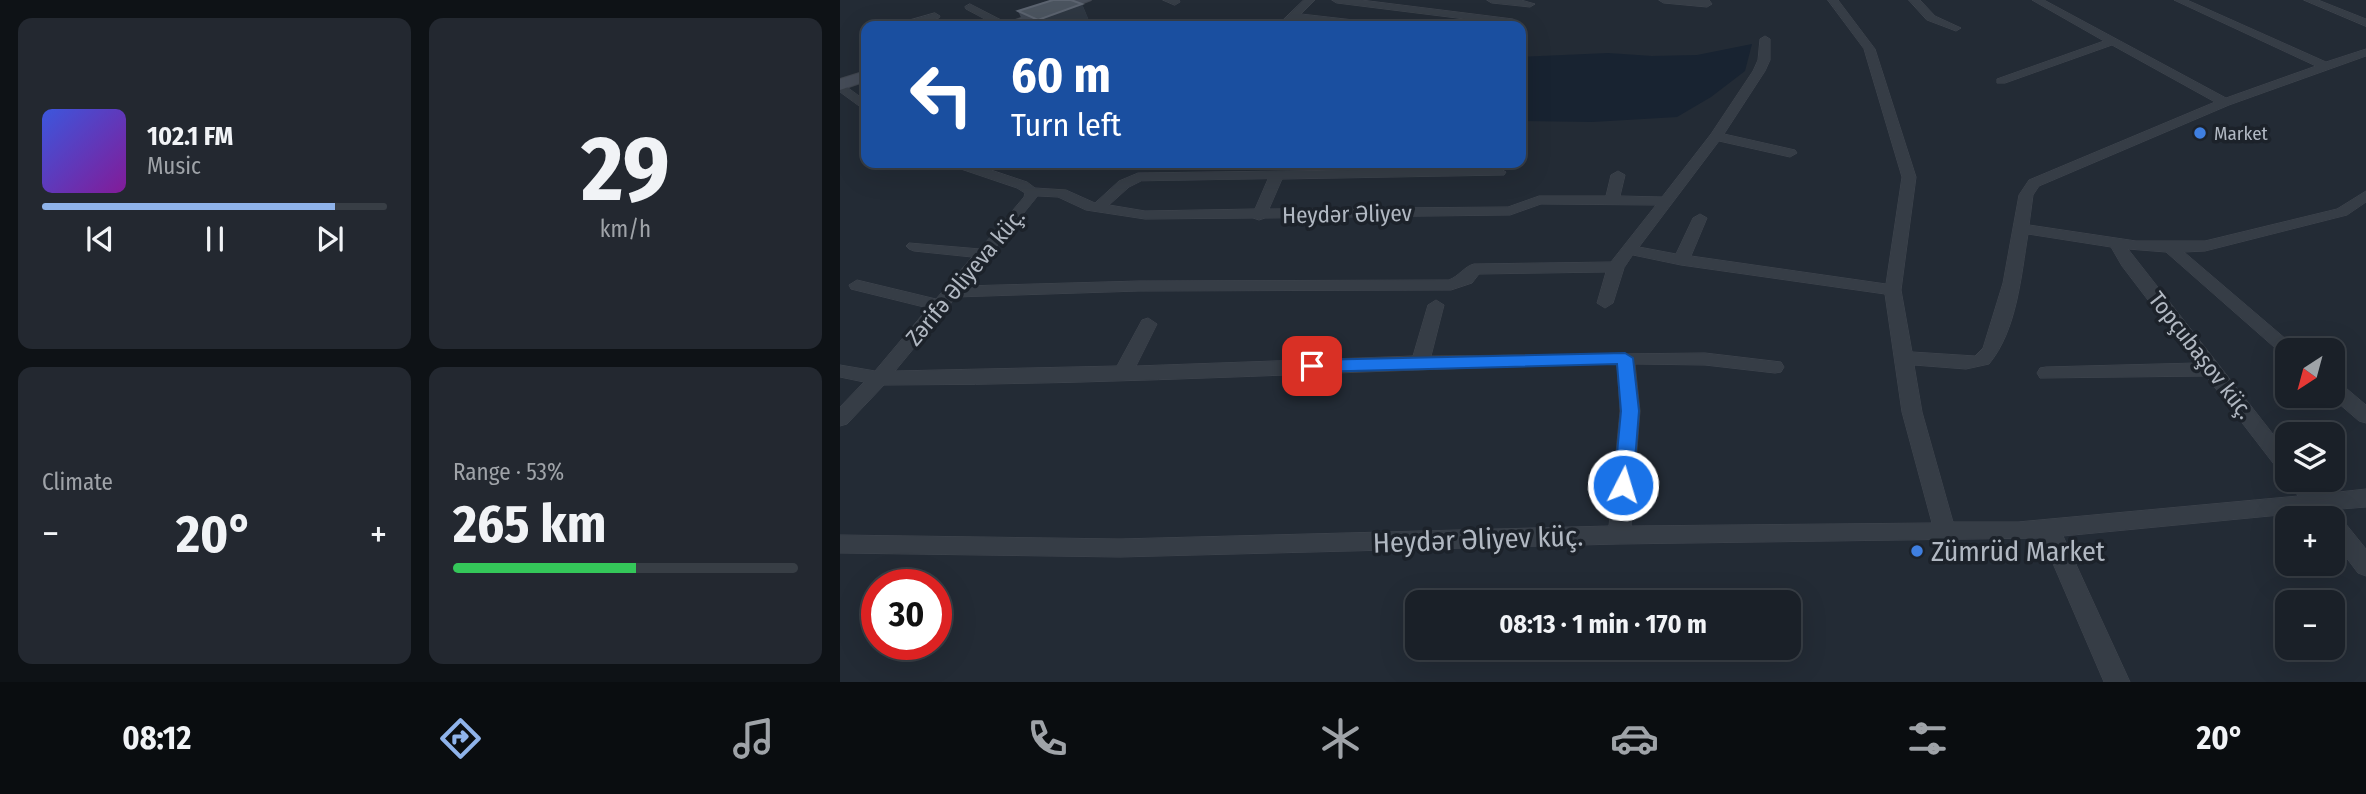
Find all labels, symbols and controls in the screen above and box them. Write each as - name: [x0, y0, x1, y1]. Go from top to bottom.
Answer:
- text: 60 m: [1011, 46, 1111, 105]
- icon: left: [896, 49, 987, 140]
- text: Turn left: [1011, 106, 1121, 144]
- text: 29: [581, 115, 670, 224]
- text: 102.1 FM: [147, 121, 233, 152]
- place label: Market: [2214, 122, 2269, 145]
- marker: Market: [2192, 125, 2208, 141]
- text: Music: [147, 152, 201, 180]
- street label: Heydər Əliyev: [1282, 199, 1413, 229]
- street label: Zərifə Əliyeva küç.: [900, 203, 1030, 351]
- text: km/h: [600, 215, 651, 243]
- icon: previous: [81, 220, 119, 258]
- icon: pause: [196, 220, 234, 258]
- icon: next: [311, 220, 349, 258]
- street label: Topçubaşov küç.: [2143, 286, 2259, 424]
- pin: [1282, 336, 1342, 396]
- north arrow: [2275, 338, 2345, 408]
- map controls: [2275, 338, 2345, 660]
- icon: arrive: [1293, 347, 1331, 385]
- button: layers: [2275, 422, 2345, 492]
- position arrow: [1586, 448, 1660, 522]
- text: Range · 53%: [453, 458, 564, 486]
- text: Climate: [42, 468, 113, 496]
- text: 265 km: [453, 493, 607, 556]
- text: 20°: [176, 503, 253, 566]
- button: +: [2275, 506, 2345, 576]
- text: −: [42, 511, 59, 557]
- text: +: [370, 511, 387, 557]
- street label: Heydər Əliyev küç.: [1372, 519, 1584, 560]
- place label: Zümrüd Market: [1931, 535, 2106, 568]
- marker: Zümrüd Market: [1909, 543, 1925, 559]
- speed limit sign: 30: [861, 569, 952, 660]
- button: −: [2275, 590, 2345, 660]
- text: 08:13 · 1 min · 170 m: [1499, 609, 1707, 640]
- icon: directions: [436, 714, 485, 763]
- icon: music: [729, 714, 778, 763]
- icon: phone: [1023, 714, 1072, 763]
- icon: climate: [1316, 714, 1365, 763]
- icon: car: [1610, 714, 1659, 763]
- icon: filters: [1903, 714, 1952, 763]
- text: 08:12: [122, 719, 191, 757]
- text: 20°: [2196, 719, 2244, 757]

